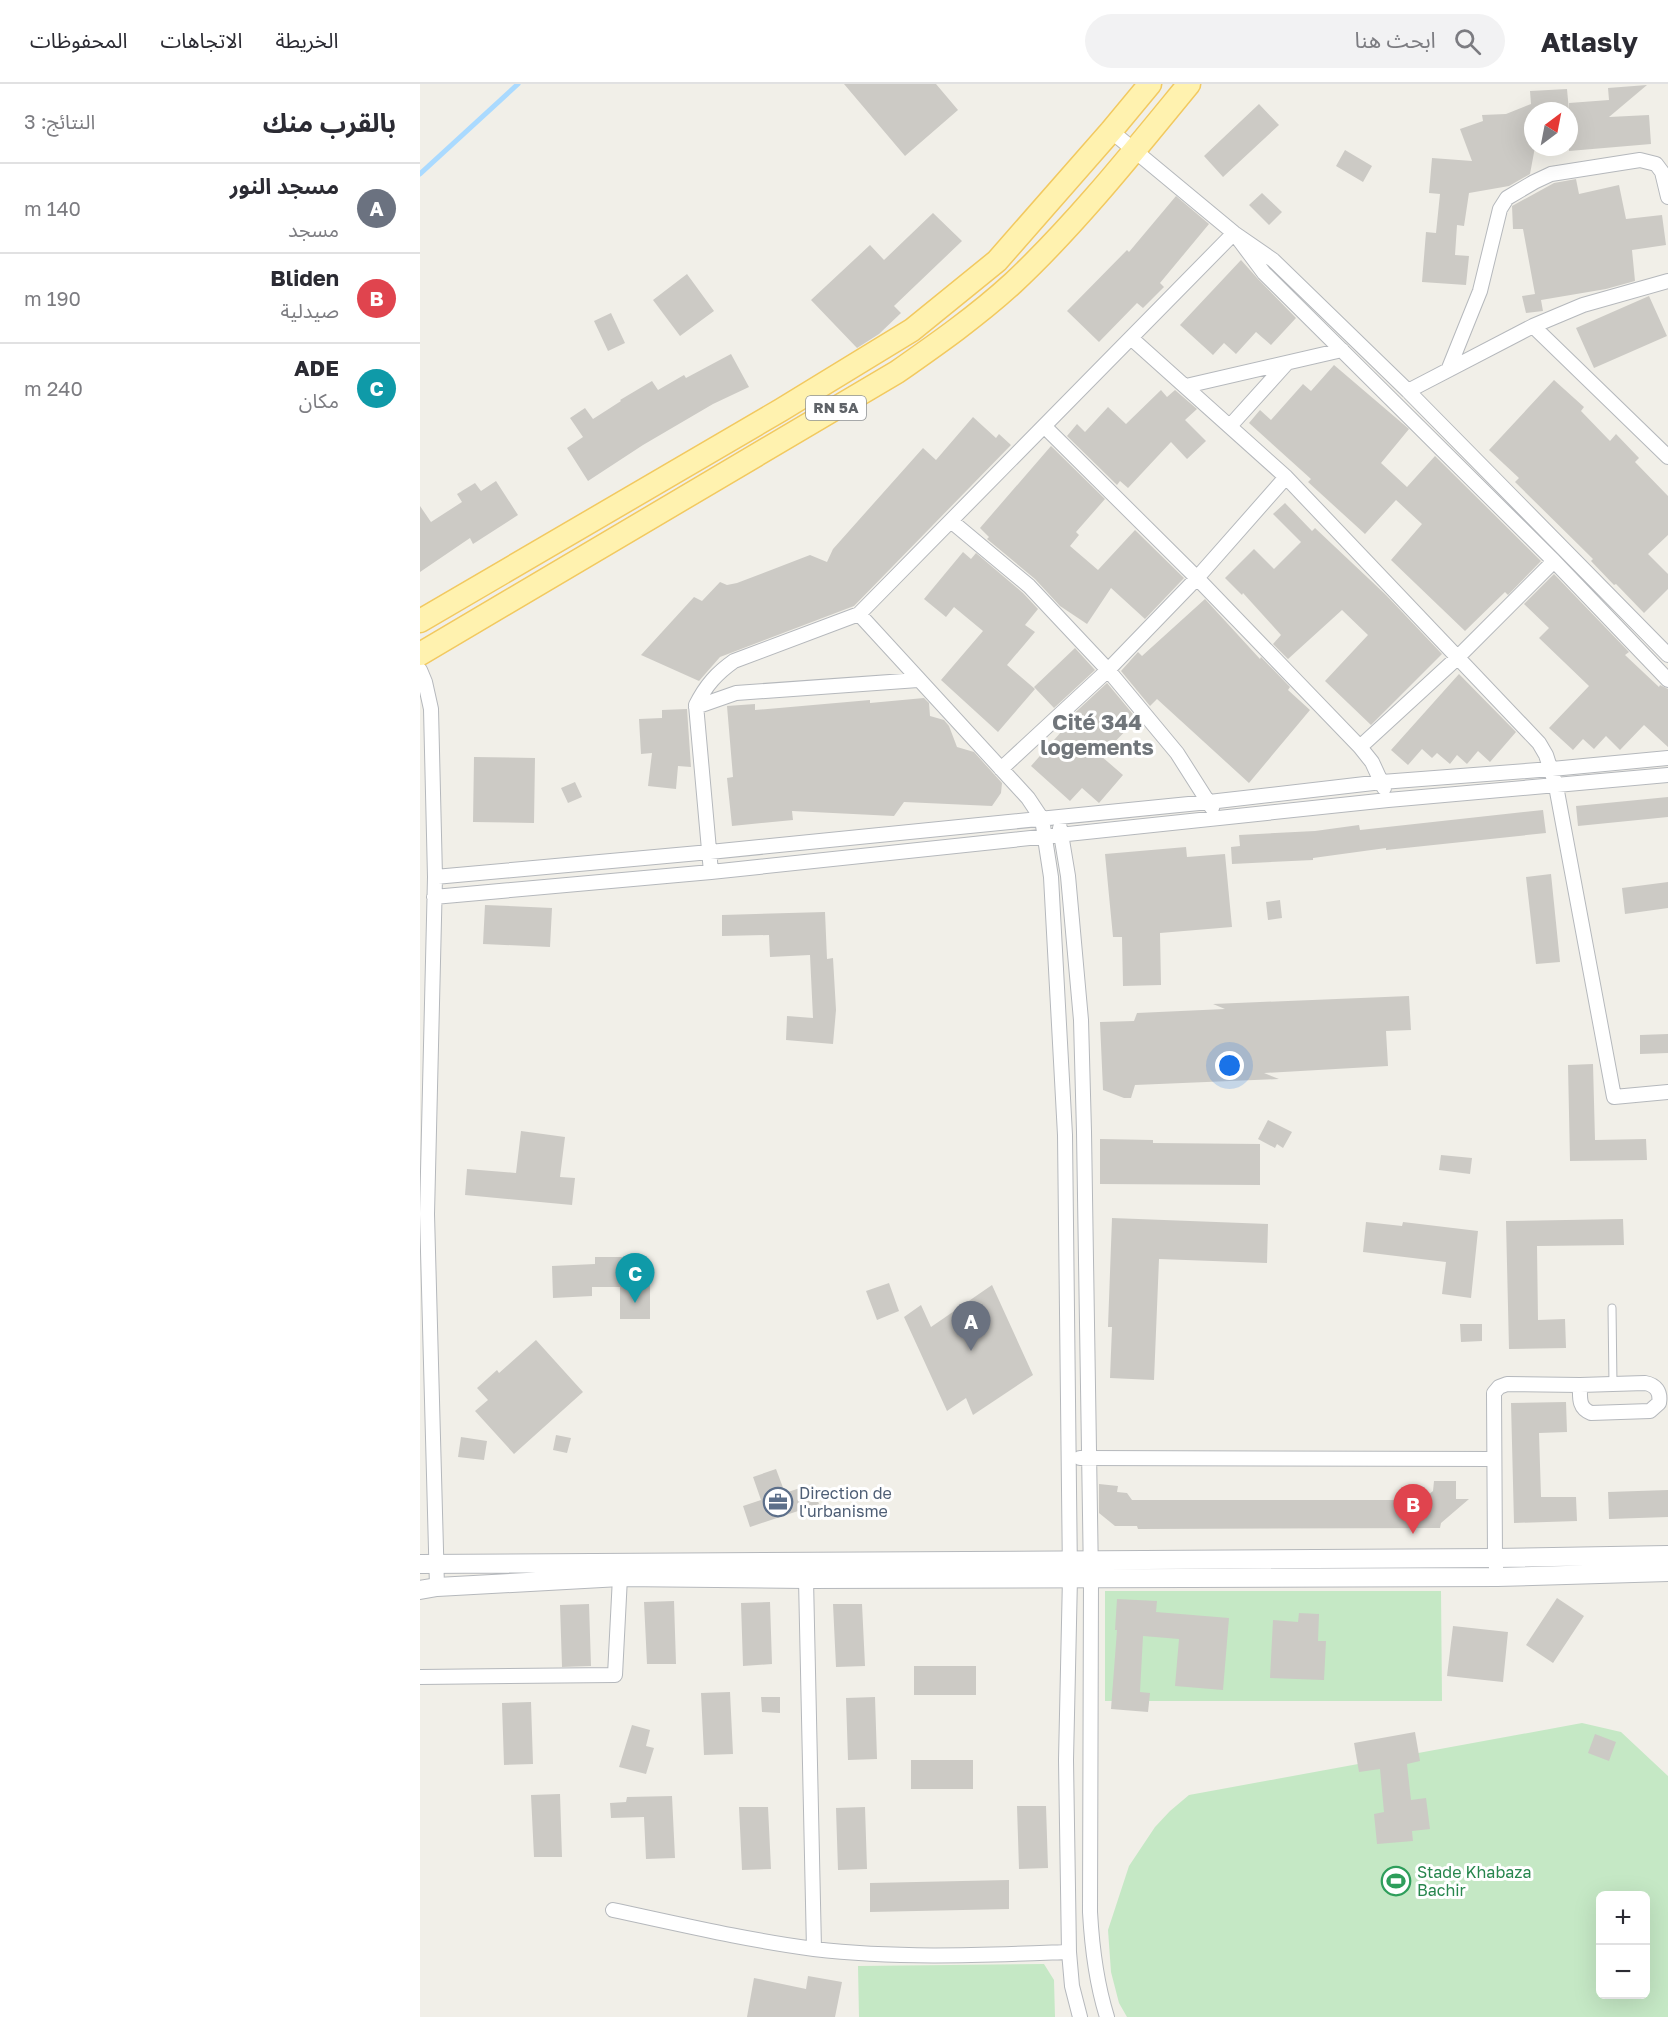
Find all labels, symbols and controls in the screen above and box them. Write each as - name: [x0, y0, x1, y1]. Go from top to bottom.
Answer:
- search box: [1085, 14, 1505, 68]
- icon: search: [1451, 25, 1484, 58]
- text: Atlasly: [1541, 25, 1638, 58]
- text: ابحث هنا: [1355, 26, 1436, 53]
- text: المحفوظات: [30, 27, 127, 53]
- text: الاتجاهات: [160, 27, 242, 53]
- text: الخريطة: [275, 27, 338, 53]
- north arrow: [1524, 102, 1578, 156]
- text: بالقرب منك: [263, 107, 396, 138]
- text: النتائج: 3: [24, 109, 95, 133]
- text: مسجد النور: [230, 172, 339, 199]
- text: 140 m: [24, 196, 81, 220]
- text: A: [369, 196, 384, 220]
- text: مسجد: [288, 217, 339, 241]
- text: Bliden: [270, 264, 339, 291]
- text: 190 m: [24, 286, 81, 310]
- text: B: [369, 286, 384, 310]
- text: صيدلية: [280, 298, 339, 322]
- text: ADE: [294, 354, 339, 381]
- text: 240 m: [24, 376, 83, 400]
- text: C: [369, 376, 384, 400]
- text: مكان: [299, 388, 339, 412]
- road number: RN 5A: [806, 396, 866, 420]
- district label: Cité 344 logements: [1040, 708, 1154, 760]
- your location: [1215, 1051, 1244, 1080]
- pin: C: [616, 1254, 654, 1303]
- pin: A: [952, 1302, 990, 1351]
- place label: Direction de l'urbanisme: [799, 1483, 892, 1521]
- pin: B: [1394, 1484, 1432, 1534]
- office icon: Direction de l'urbanisme: [762, 1486, 794, 1518]
- place label: Stade Khabaza Bachir: [1417, 1862, 1531, 1900]
- sports icon: Stade Khabaza Bachir: [1380, 1865, 1412, 1897]
- map controls: [1596, 1891, 1650, 1999]
- button: +: [1596, 1891, 1650, 1945]
- button: −: [1596, 1945, 1650, 1999]

